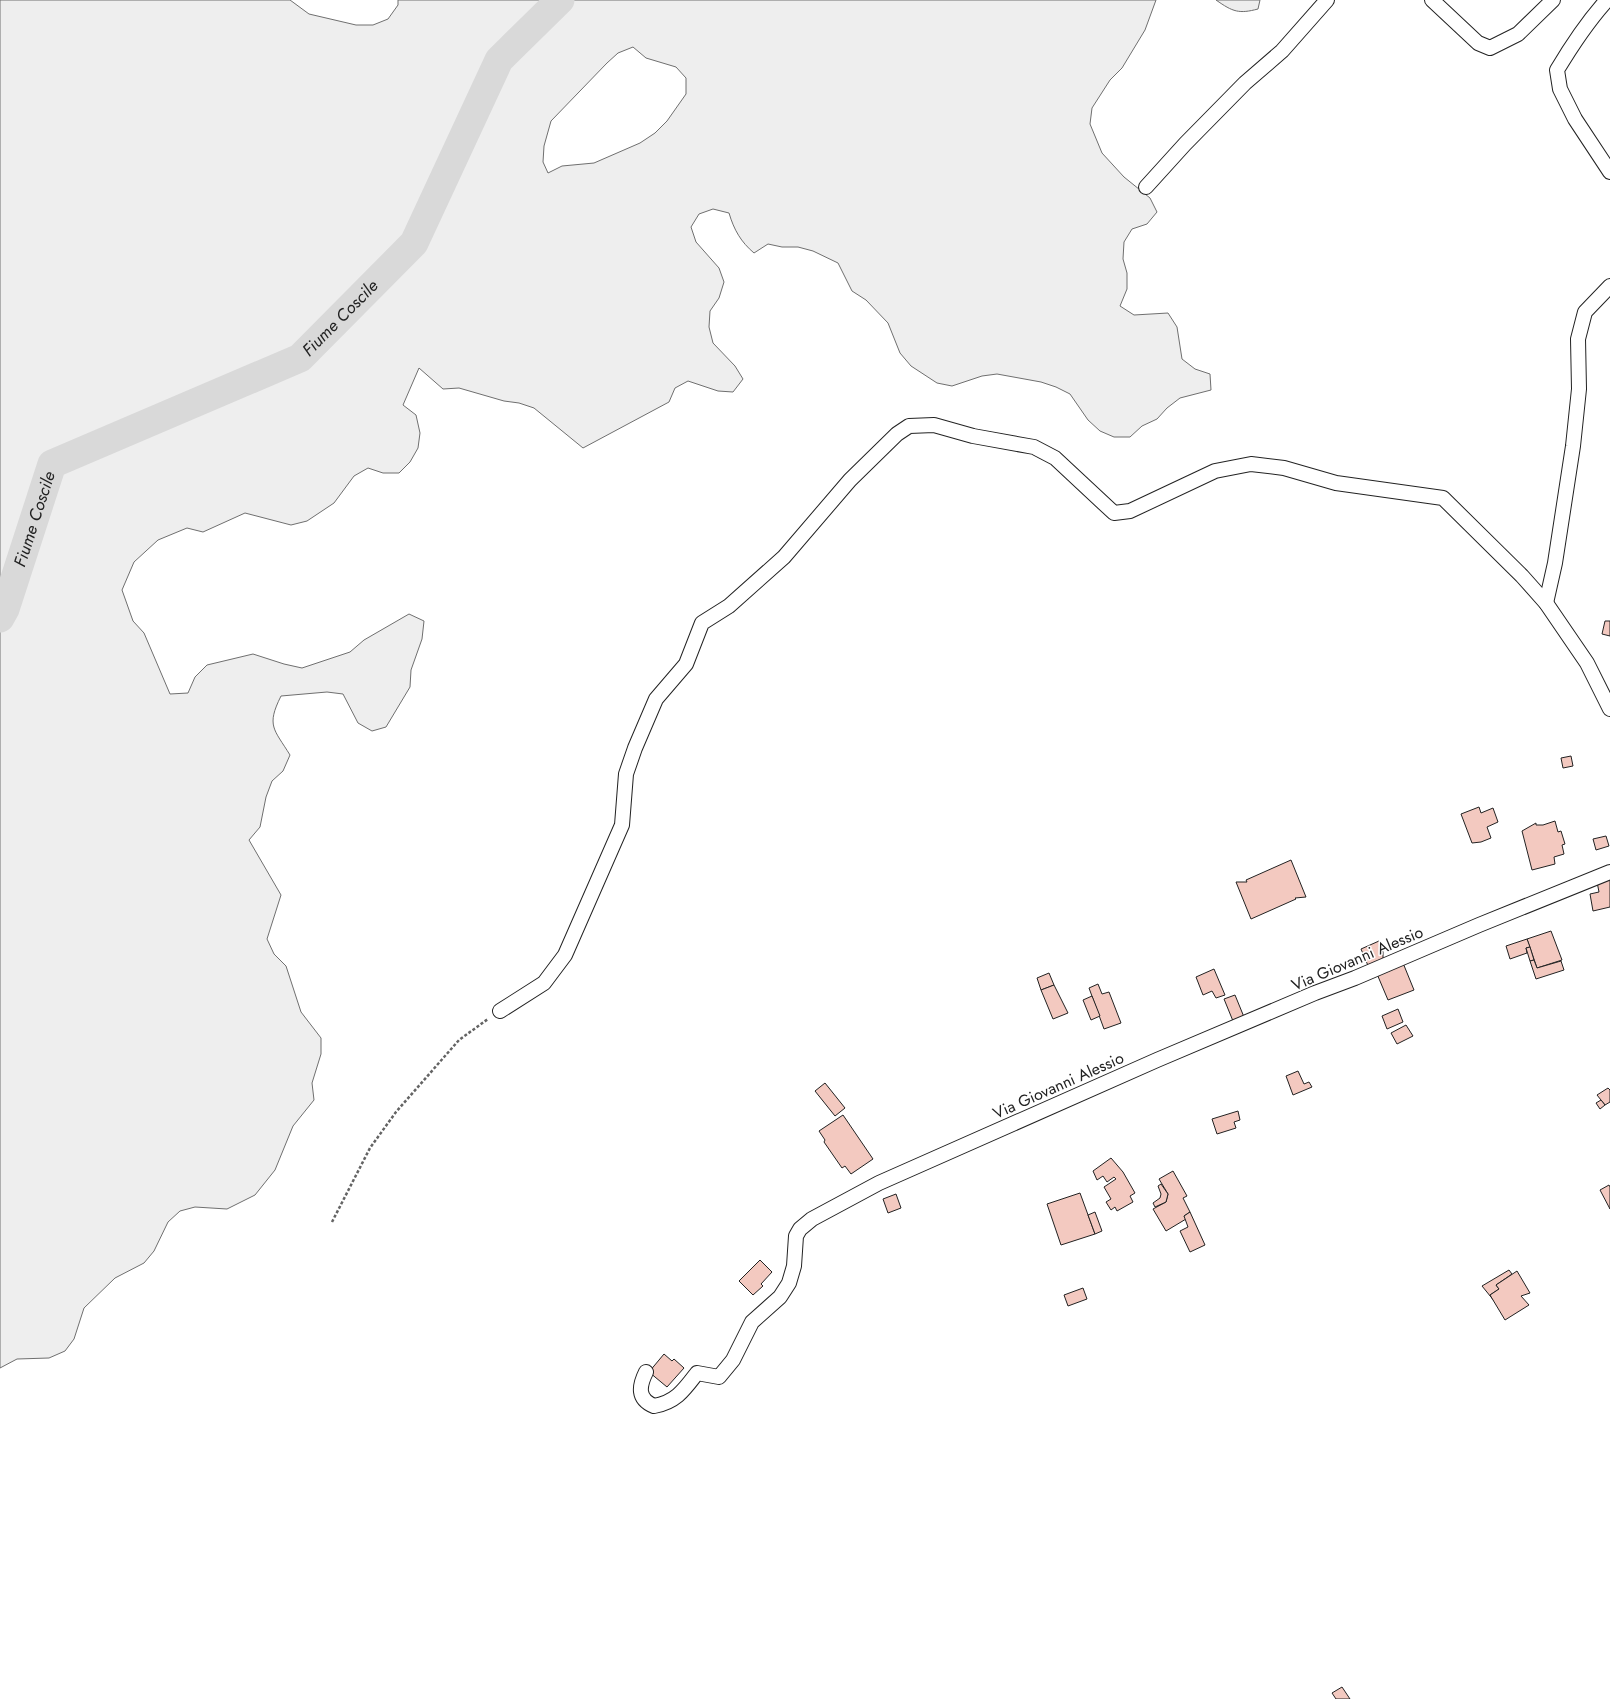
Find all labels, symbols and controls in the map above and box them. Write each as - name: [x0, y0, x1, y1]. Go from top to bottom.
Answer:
- water label: Fiume Coscile: [296, 274, 384, 361]
- water label: Fiume Coscile: [7, 468, 61, 570]
- street label: Via Giovanni Alessio: [1288, 920, 1427, 997]
- street label: Via Giovanni Alessio: [989, 1046, 1128, 1125]

